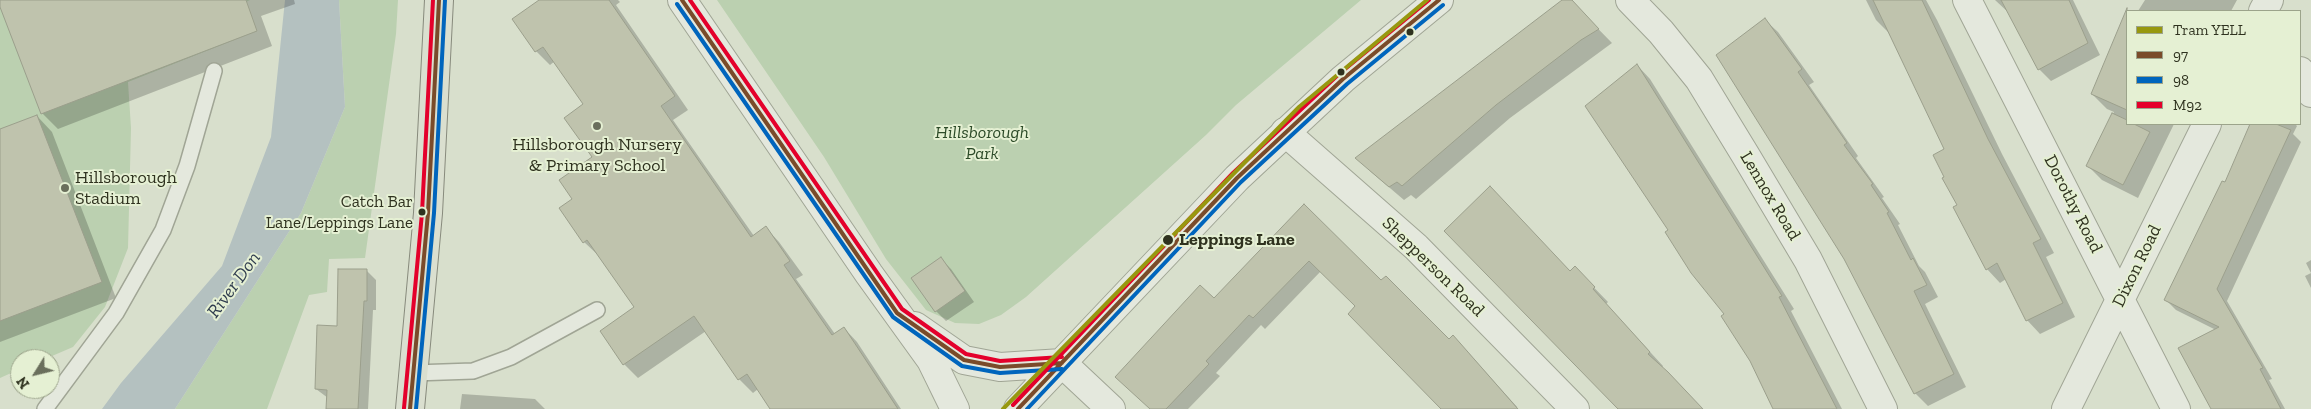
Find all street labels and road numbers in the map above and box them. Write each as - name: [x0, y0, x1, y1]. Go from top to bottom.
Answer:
- street label: Lennox Road: [1735, 148, 1805, 244]
- street label: Dorothy Road: [2039, 151, 2107, 257]
- street label: Shepperson Road: [1377, 213, 1489, 321]
- street label: Dixon Road: [2108, 221, 2166, 311]

